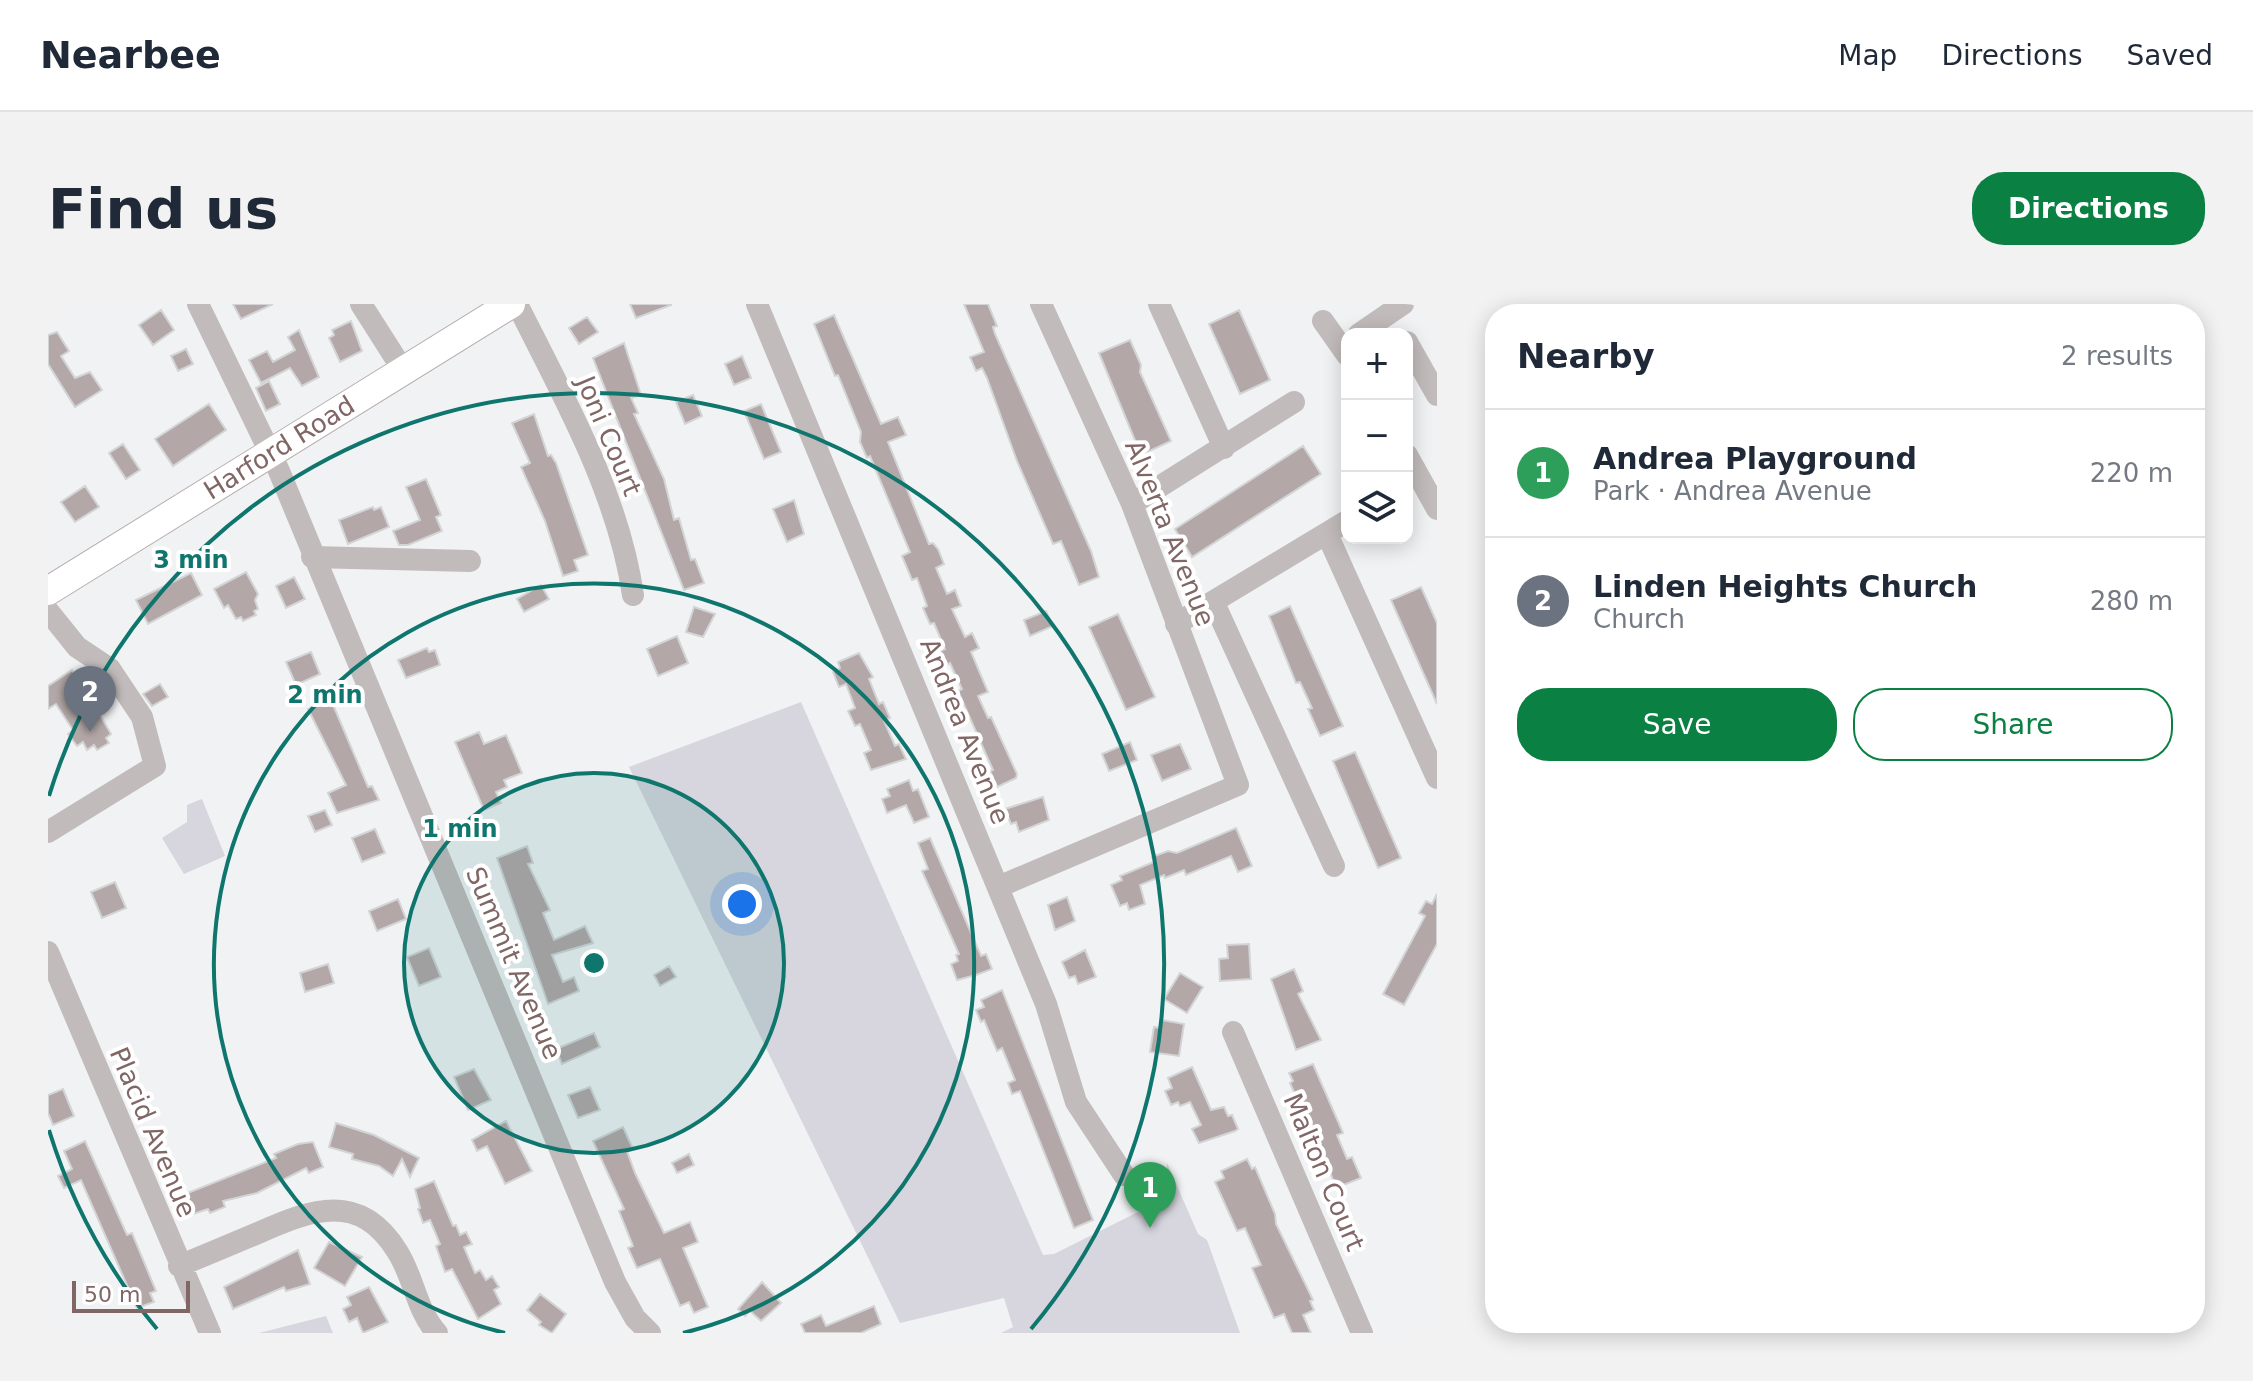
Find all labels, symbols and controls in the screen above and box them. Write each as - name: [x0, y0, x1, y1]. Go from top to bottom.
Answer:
- text: Nearbee: [40, 33, 221, 77]
- text: Map: [1838, 39, 1897, 72]
- text: Directions: [1941, 39, 2082, 72]
- text: Saved: [2126, 39, 2213, 72]
- button: Directions: [1972, 172, 2205, 245]
- text: Find us: [48, 176, 278, 241]
- map controls: [1341, 328, 1413, 544]
- button: +: [1341, 328, 1413, 400]
- text: Nearby: [1517, 336, 1655, 376]
- text: 2 results: [2061, 341, 2173, 371]
- street label: Joni Court: [570, 370, 648, 500]
- street label: Harford Road: [198, 390, 360, 506]
- button: −: [1341, 400, 1413, 472]
- street label: Alverta Avenue: [1119, 436, 1221, 630]
- text: Andrea Playground: [1593, 441, 1917, 476]
- text: 1: [1534, 458, 1552, 488]
- text: 220 m: [2090, 458, 2173, 488]
- button: layers: [1341, 472, 1413, 544]
- text: Park · Andrea Avenue: [1593, 476, 1872, 506]
- text: 3 min: [153, 546, 229, 574]
- text: Linden Heights Church: [1593, 569, 1977, 604]
- text: 2: [1534, 586, 1552, 616]
- text: 280 m: [2090, 586, 2173, 616]
- text: Church: [1593, 604, 1685, 634]
- street label: Andrea Avenue: [914, 634, 1016, 828]
- pin: 2: [64, 666, 116, 732]
- text: 2 min: [287, 681, 363, 709]
- button: Save: [1517, 688, 1837, 761]
- button: Share: [1853, 688, 2173, 761]
- text: 1 min: [422, 815, 498, 843]
- street label: Summit Avenue: [460, 862, 568, 1064]
- your location: [722, 884, 762, 924]
- centre of rings: [580, 949, 608, 977]
- street label: Placid Avenue: [104, 1042, 202, 1222]
- street label: Malton Court: [1277, 1089, 1371, 1255]
- pin: 1: [1124, 1162, 1176, 1228]
- scale bar: [72, 1277, 190, 1313]
- text: 50 m: [84, 1282, 140, 1307]

